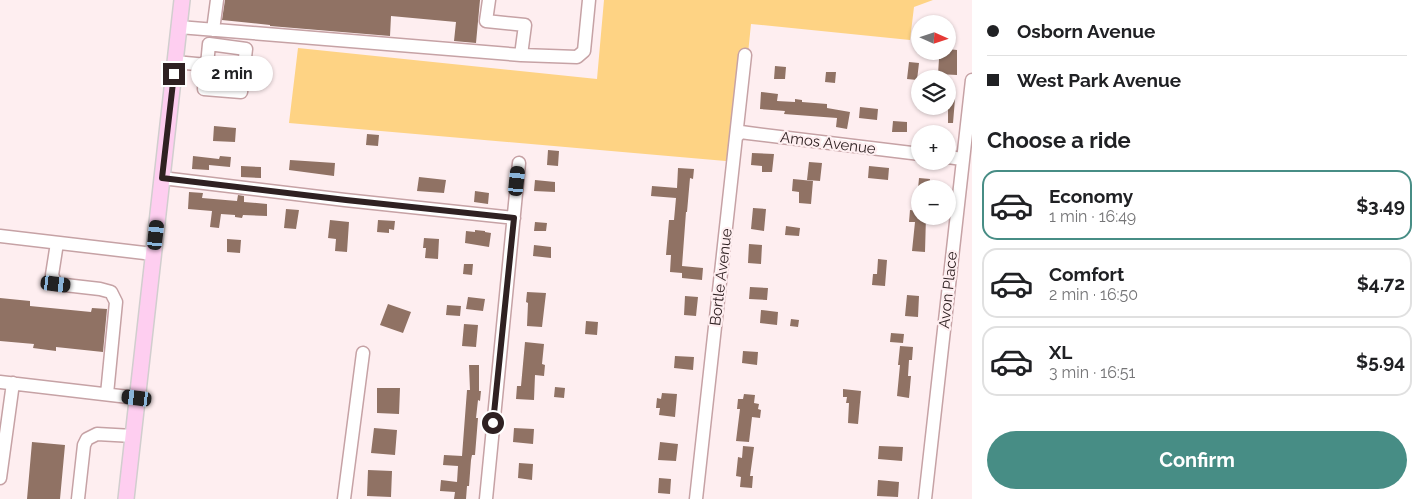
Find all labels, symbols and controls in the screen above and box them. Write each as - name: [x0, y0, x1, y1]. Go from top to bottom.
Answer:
- north arrow: [911, 15, 956, 60]
- map controls: [911, 15, 956, 225]
- text: Osborn Avenue: [1017, 20, 1155, 42]
- callout: 2 min: [192, 56, 274, 92]
- route end: [163, 63, 185, 85]
- text: 2 min: [211, 64, 253, 83]
- text: West Park Avenue: [1017, 69, 1181, 91]
- button: layers: [911, 70, 956, 115]
- button: +: [911, 125, 956, 170]
- text: Choose a ride: [987, 127, 1131, 153]
- street label: Amos Avenue: [779, 128, 877, 158]
- car: [507, 165, 526, 197]
- button: −: [911, 180, 956, 225]
- icon: car: [989, 183, 1034, 228]
- text: Economy: [1049, 185, 1133, 207]
- text: $3.49: [1356, 194, 1405, 216]
- text: 1 min · 16:49: [1049, 207, 1136, 226]
- car: [146, 219, 165, 251]
- street label: Bortle Avenue: [706, 227, 736, 327]
- street label: Avon Place: [935, 250, 961, 329]
- icon: car: [989, 261, 1034, 306]
- text: Comfort: [1049, 263, 1124, 285]
- text: $4.72: [1357, 272, 1405, 294]
- car: [40, 275, 71, 293]
- text: 2 min · 16:50: [1049, 285, 1138, 304]
- icon: car: [989, 339, 1034, 384]
- text: XL: [1049, 341, 1072, 363]
- text: $5.94: [1356, 350, 1405, 372]
- text: 3 min · 16:51: [1049, 363, 1135, 382]
- car: [121, 389, 152, 407]
- route start: [482, 412, 504, 434]
- button: Confirm: [987, 431, 1407, 489]

